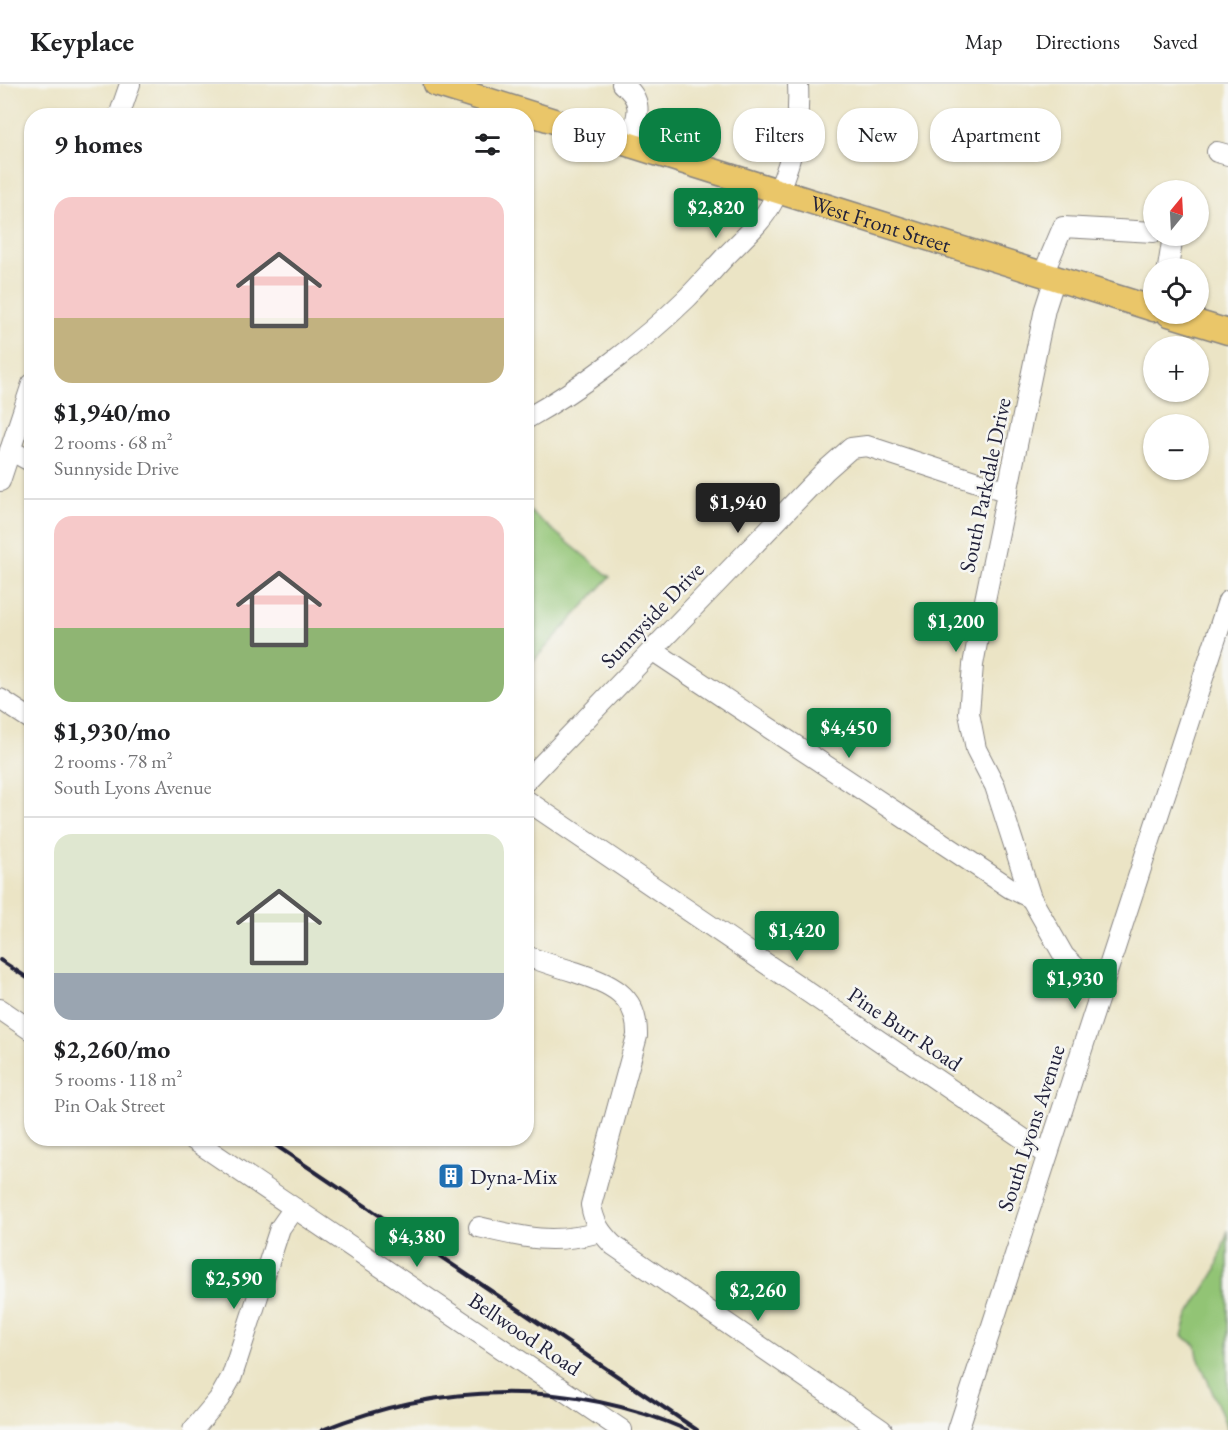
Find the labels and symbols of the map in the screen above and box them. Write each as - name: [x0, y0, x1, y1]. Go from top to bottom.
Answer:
- north arrow: [1143, 180, 1209, 246]
- pin: $2,820: [667, 188, 765, 239]
- street label: West Front Street: [807, 188, 955, 259]
- street label: South Parkdale Drive: [952, 395, 1018, 575]
- pin: $1,940: [689, 483, 787, 534]
- street label: Sunnyside Drive: [594, 555, 710, 674]
- pin: $1,200: [907, 602, 1005, 653]
- pin: $4,450: [800, 708, 898, 759]
- pin: $1,420: [748, 911, 846, 962]
- pin: $1,930: [1026, 959, 1124, 1010]
- street label: Pine Burr Road: [842, 980, 968, 1078]
- street label: South Lyons Avenue: [990, 1041, 1072, 1215]
- building icon: Dyna-Mix: [436, 1161, 466, 1191]
- place label: Dyna-Mix: [470, 1162, 558, 1191]
- pin: $4,380: [368, 1217, 466, 1268]
- pin: $2,590: [185, 1259, 283, 1310]
- pin: $2,260: [709, 1271, 807, 1322]
- street label: Bellwood Road: [463, 1286, 588, 1383]

